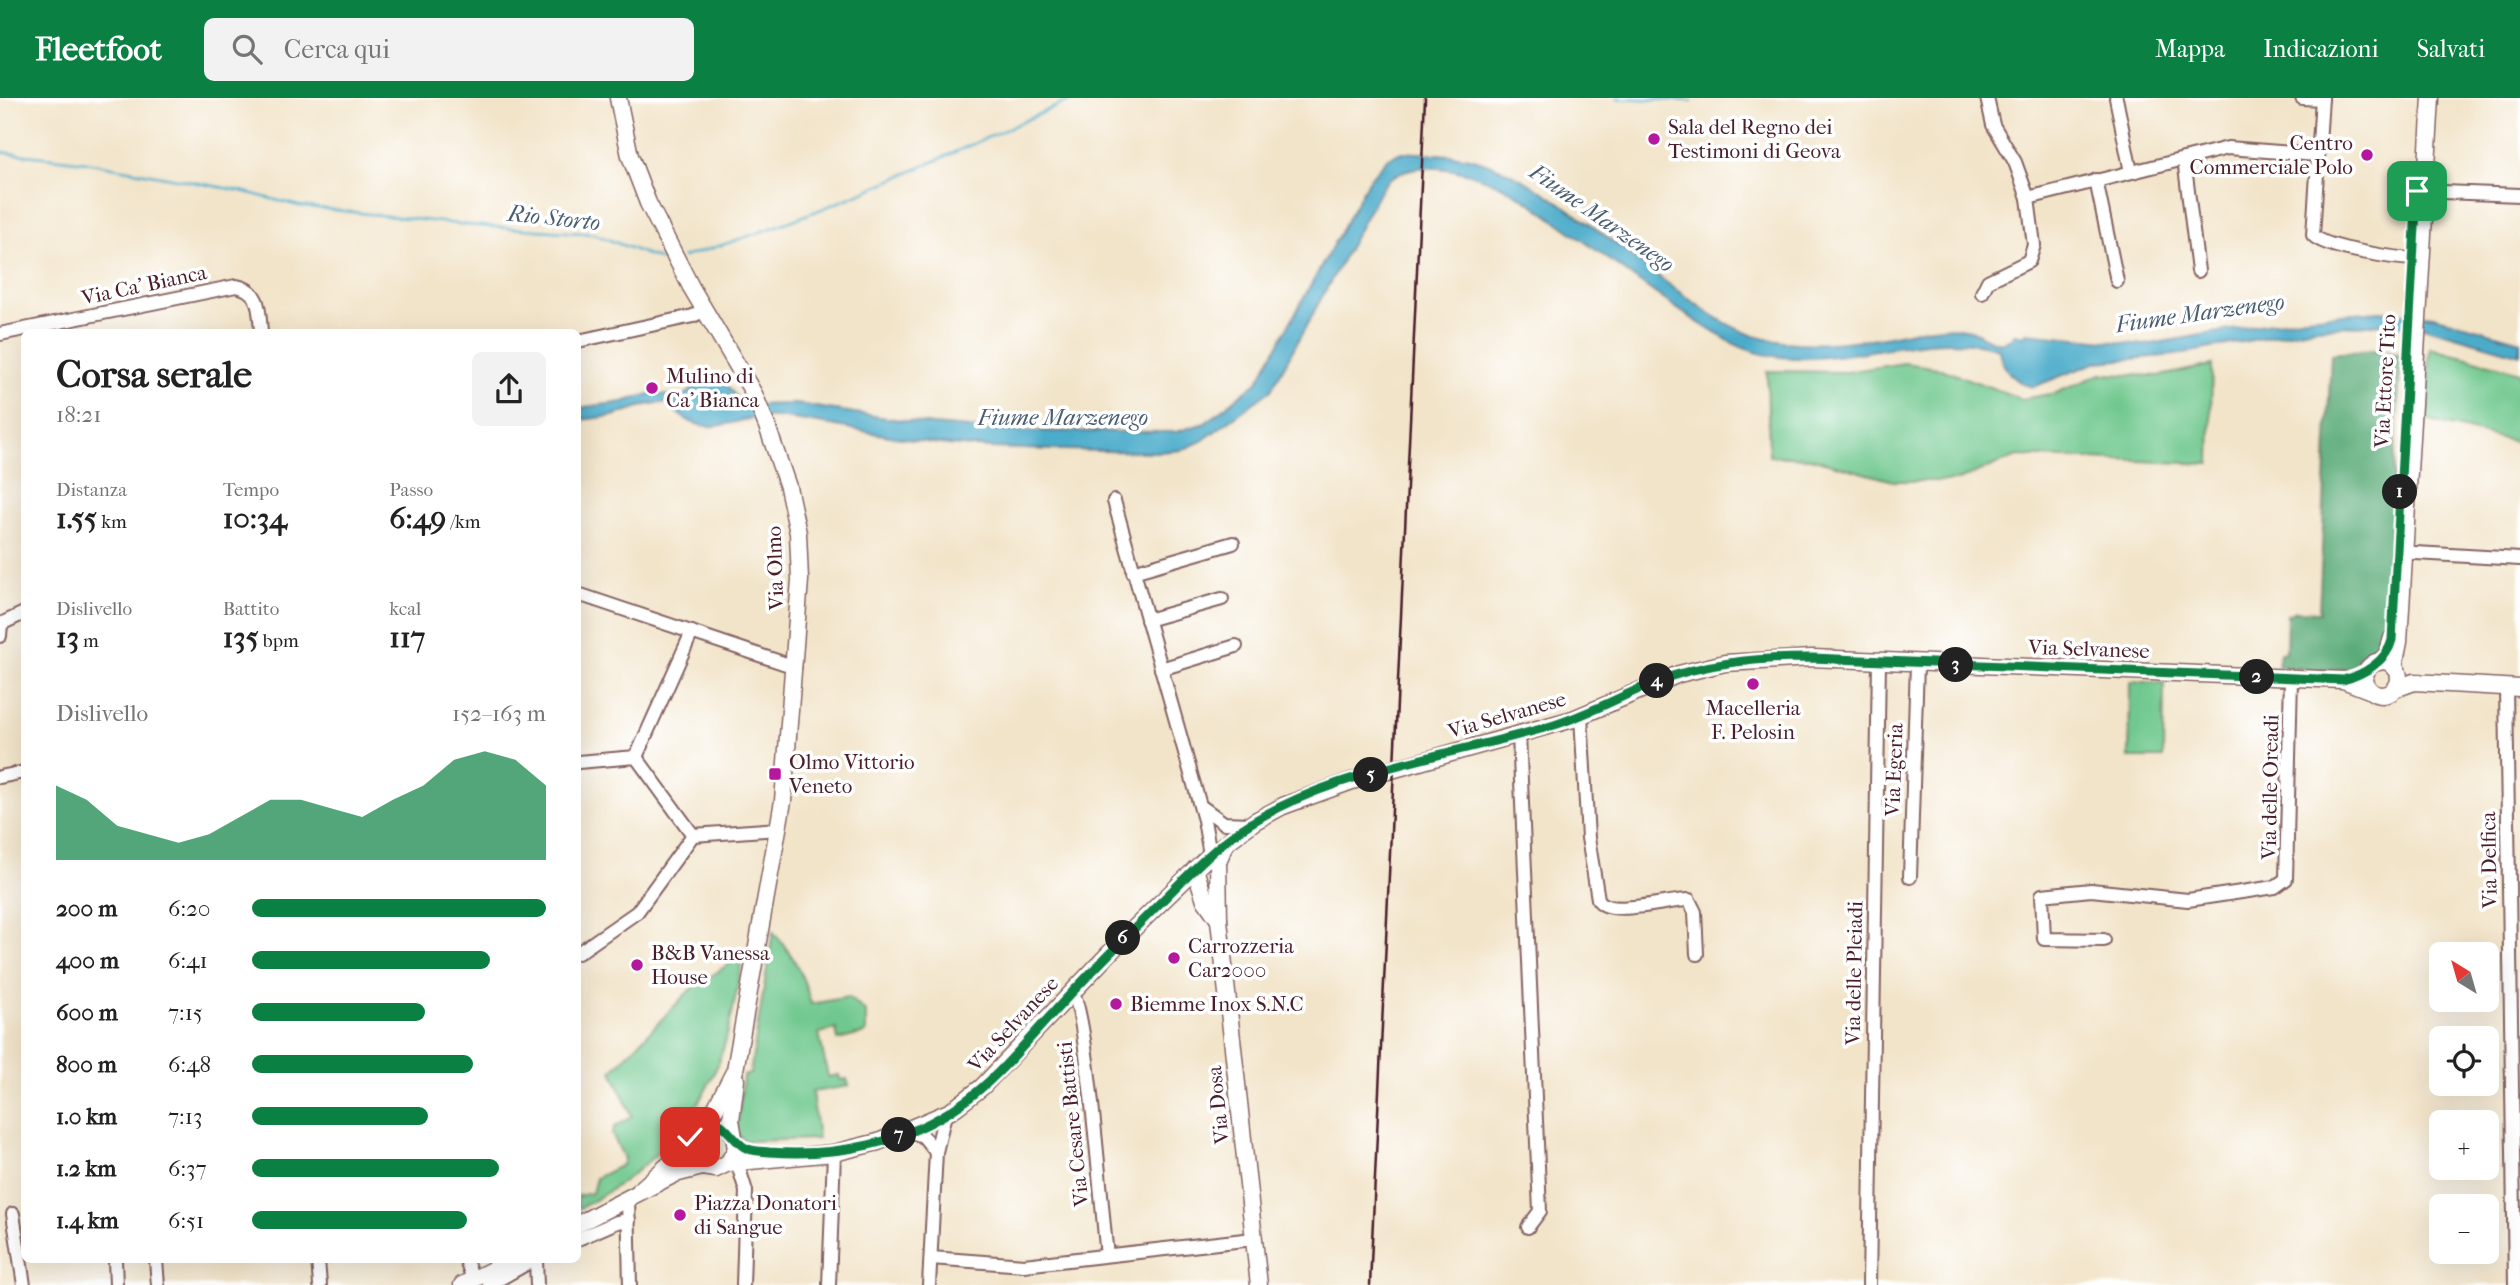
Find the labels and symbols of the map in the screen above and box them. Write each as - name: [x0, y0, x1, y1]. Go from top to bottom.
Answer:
- place label: Sala del Regno dei Testimoni di Geova: [1668, 115, 1841, 163]
- marker: Sala del Regno dei Testimoni di Geova: [1646, 131, 1662, 147]
- place label: Centro Commerciale Polo: [2190, 131, 2353, 179]
- marker: Centro Commerciale Polo: [2359, 147, 2375, 163]
- water label: Fiume Marzenego: [1524, 157, 1680, 278]
- pin: [2387, 161, 2447, 221]
- water label: Rio Storto: [504, 200, 602, 236]
- street label: Via Ca' Bianca: [78, 260, 209, 310]
- water label: Fiume Marzenego: [2113, 288, 2286, 338]
- street label: Via Ettore Tito: [2369, 313, 2400, 450]
- place label: Mulino di Ca’ Bianca: [666, 364, 760, 412]
- marker: Mulino di Ca’ Bianca: [644, 380, 660, 396]
- water label: Fiume Marzenego: [977, 404, 1148, 431]
- pin: 1: [2382, 474, 2418, 510]
- street label: Via Olmo: [762, 525, 789, 612]
- street label: Via Selvanese: [2027, 635, 2150, 663]
- pin: 3: [1938, 648, 1974, 682]
- pin: 2: [2240, 660, 2274, 694]
- pin: 4: [1640, 664, 1674, 698]
- marker: Macelleria F. Pelosin: [1745, 676, 1761, 692]
- street label: Via Selvanese: [1444, 687, 1569, 744]
- place label: Macelleria F. Pelosin: [1705, 696, 1801, 744]
- street label: Via delle Oreadi: [2257, 714, 2283, 861]
- street label: Via Egeria: [1880, 723, 1908, 818]
- place label: Olmo Vittorio Veneto: [788, 750, 915, 798]
- pin: 5: [1354, 758, 1388, 792]
- marker: Olmo Vittorio Veneto: [767, 766, 783, 782]
- street label: Via Delfica: [2476, 811, 2502, 910]
- street label: Via delle Pleiadi: [1841, 901, 1867, 1046]
- pin: 6: [1106, 920, 1140, 956]
- place label: Carrozzeria Car2000: [1188, 934, 1294, 982]
- place label: B&B Vanessa House: [651, 941, 770, 989]
- north arrow: [2429, 942, 2499, 1012]
- marker: Carrozzeria Car2000: [1166, 950, 1182, 966]
- marker: B&B Vanessa House: [629, 957, 645, 973]
- street label: Via Selvanese: [962, 971, 1063, 1077]
- place label: Biemme Inox S.N.C: [1130, 992, 1304, 1016]
- marker: Biemme Inox S.N.C: [1108, 996, 1124, 1012]
- street label: Via Cesare Battisti: [1052, 1040, 1094, 1209]
- street label: Via Dosa: [1202, 1065, 1234, 1146]
- pin: [660, 1107, 720, 1167]
- pin: 7: [881, 1118, 916, 1152]
- place label: Piazza Donatori di Sangue: [694, 1191, 837, 1239]
- marker: Piazza Donatori di Sangue: [672, 1207, 688, 1223]

